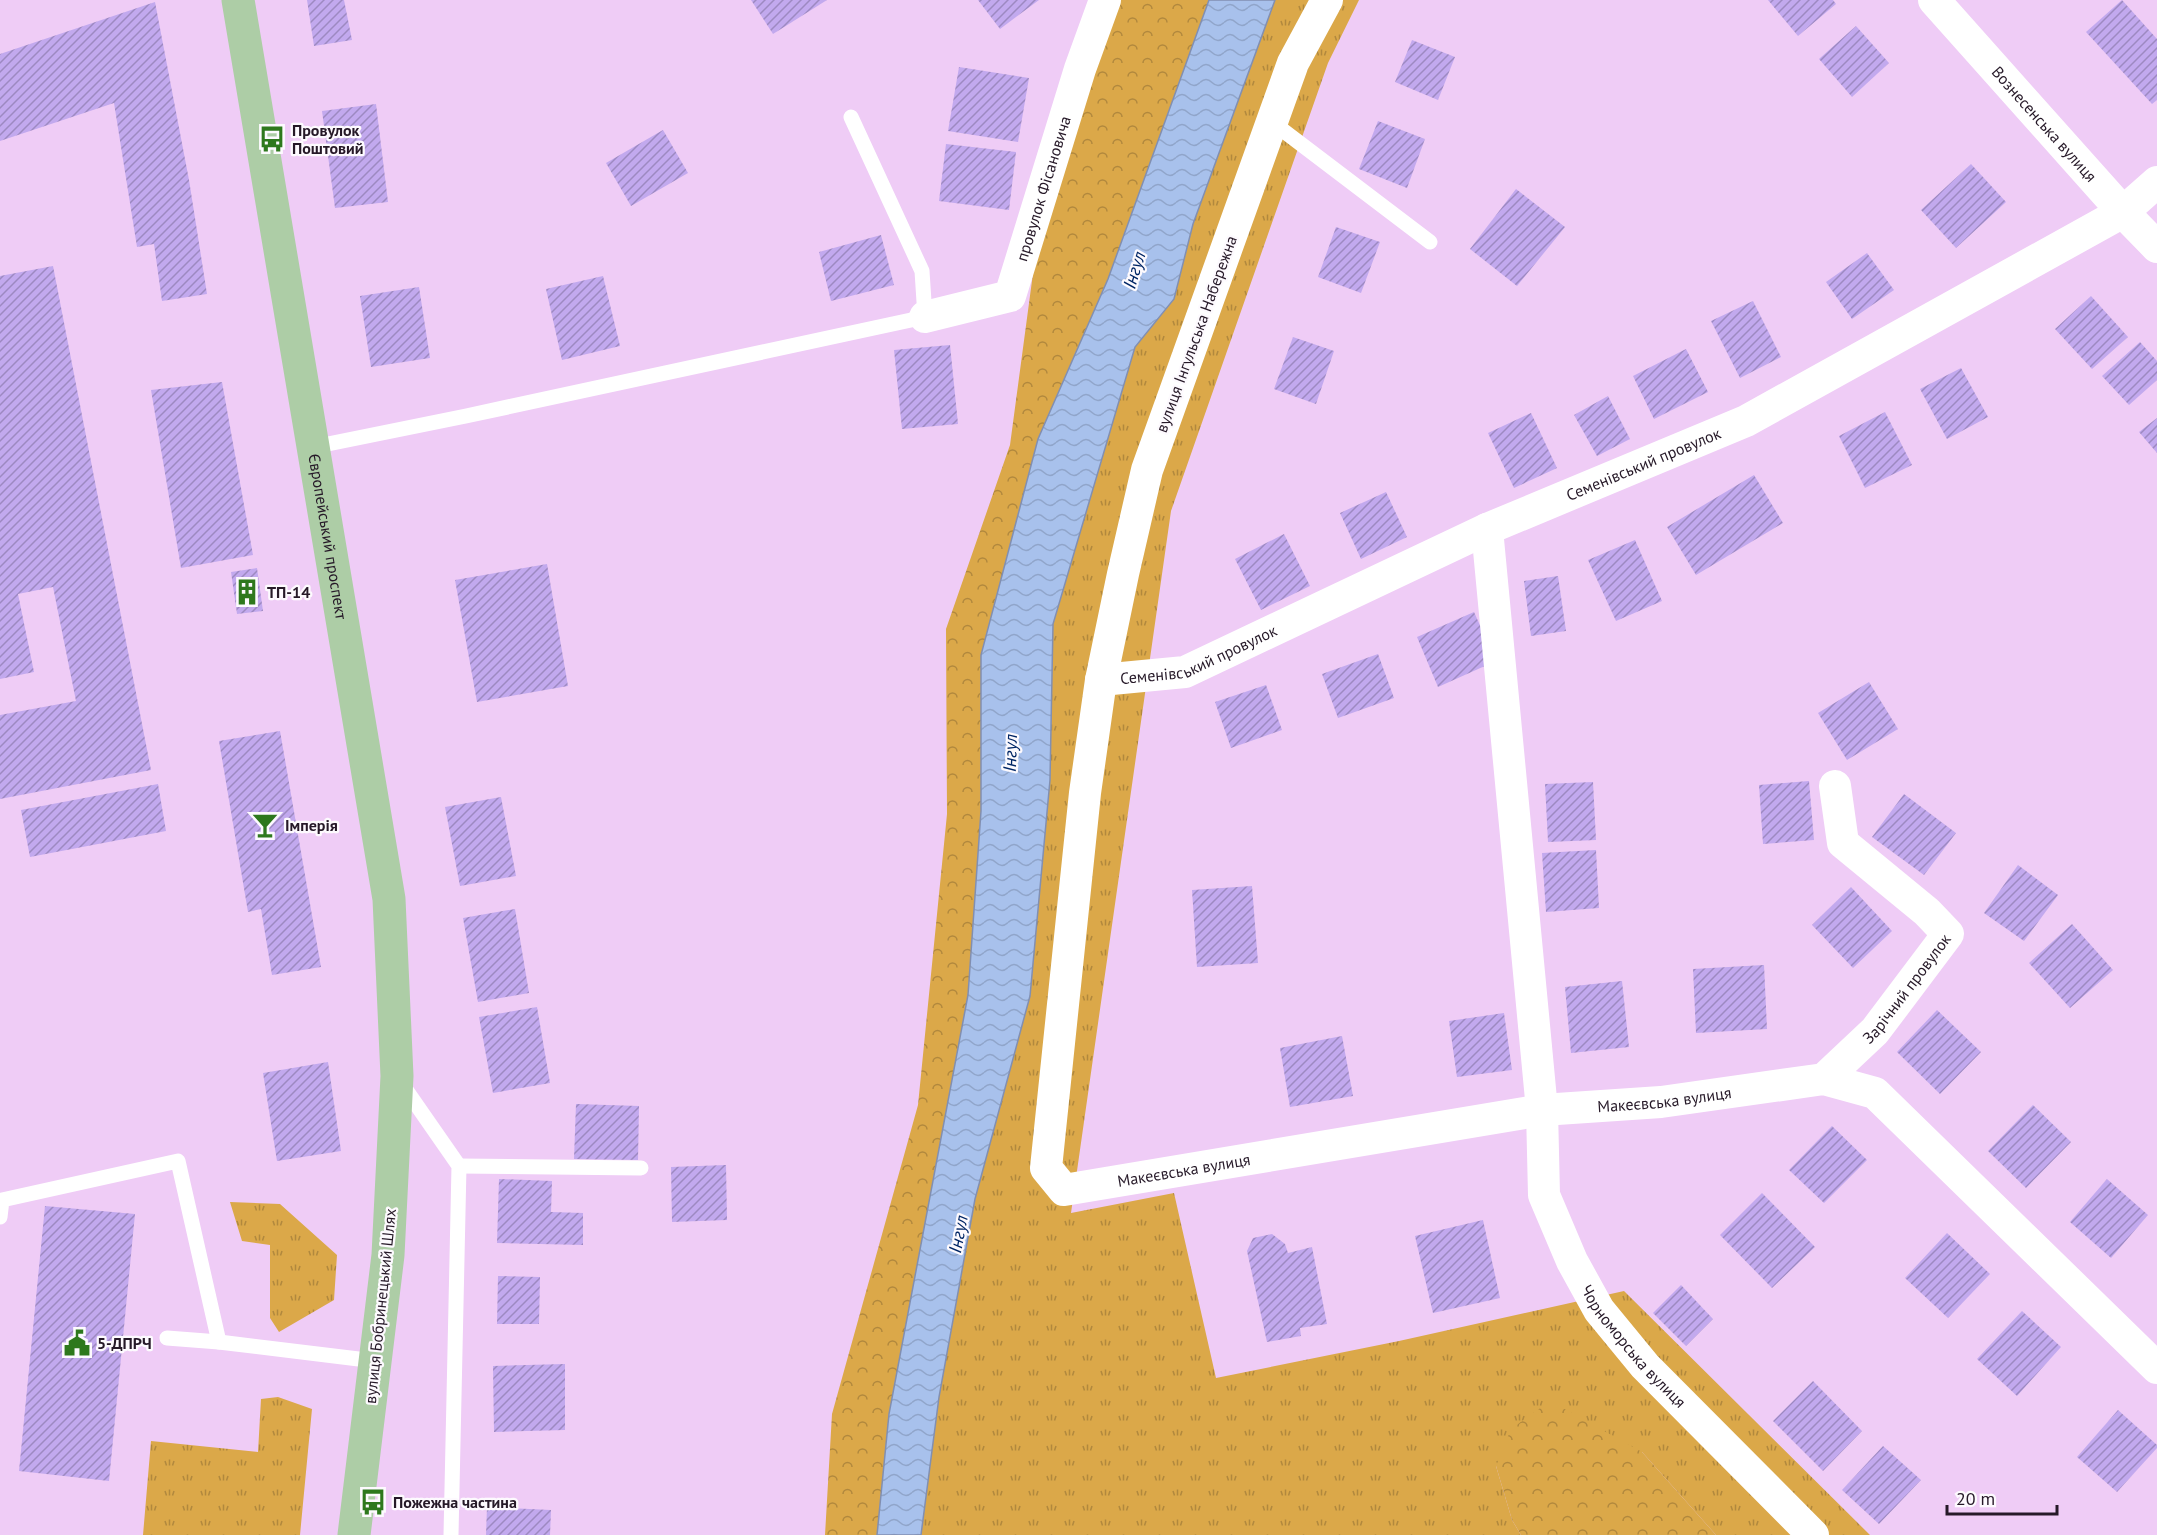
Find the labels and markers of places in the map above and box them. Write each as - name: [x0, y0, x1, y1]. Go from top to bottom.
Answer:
- place label: Провулок Поштовий: [292, 120, 364, 158]
- bus stop icon: Провулок Поштовий: [257, 124, 287, 154]
- building icon: ТП-14: [232, 577, 262, 607]
- place label: ТП-14: [267, 582, 310, 602]
- bar icon: Імперія: [250, 810, 280, 840]
- place label: Імперія: [285, 815, 338, 835]
- public building icon: 5-ДПРЧ: [62, 1328, 92, 1358]
- place label: 5-ДПРЧ: [97, 1333, 152, 1353]
- bus stop icon: Пожежна частина: [358, 1487, 388, 1517]
- place label: Пожежна частина: [393, 1492, 517, 1512]

